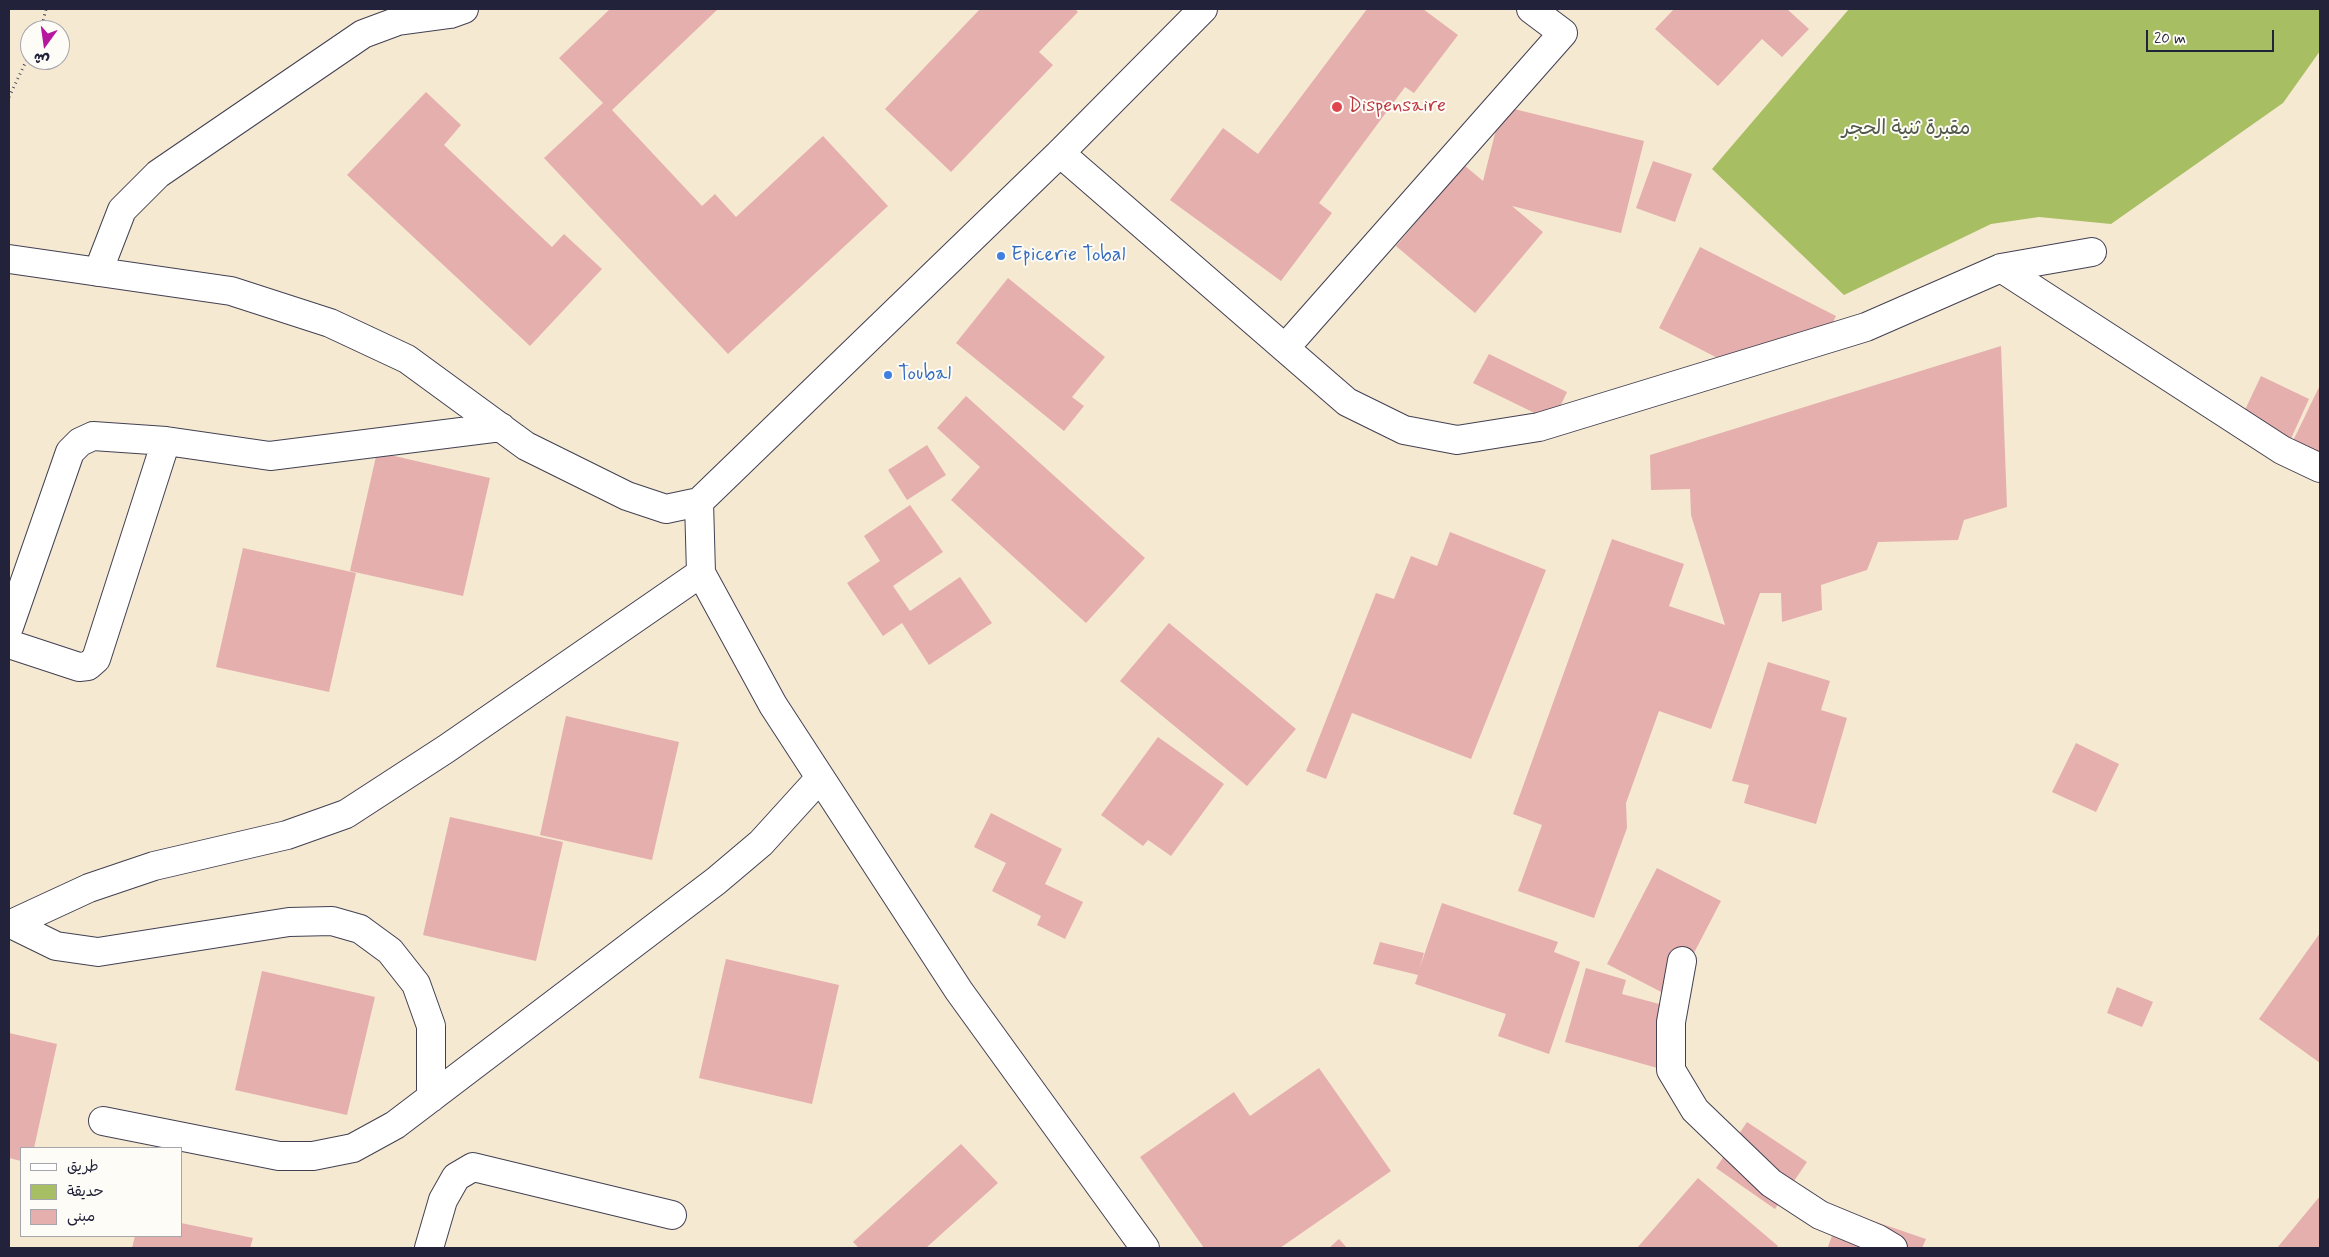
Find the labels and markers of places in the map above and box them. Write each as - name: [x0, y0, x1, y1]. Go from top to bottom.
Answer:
- place label: Dispensaire: [1348, 95, 1446, 119]
- marker: Dispensaire: [1330, 100, 1344, 114]
- place label: Epicerie Tobal: [1011, 244, 1126, 268]
- marker: Epicerie Tobal: [995, 250, 1007, 262]
- place label: Toubal: [898, 363, 951, 387]
- marker: Toubal: [882, 369, 894, 381]

